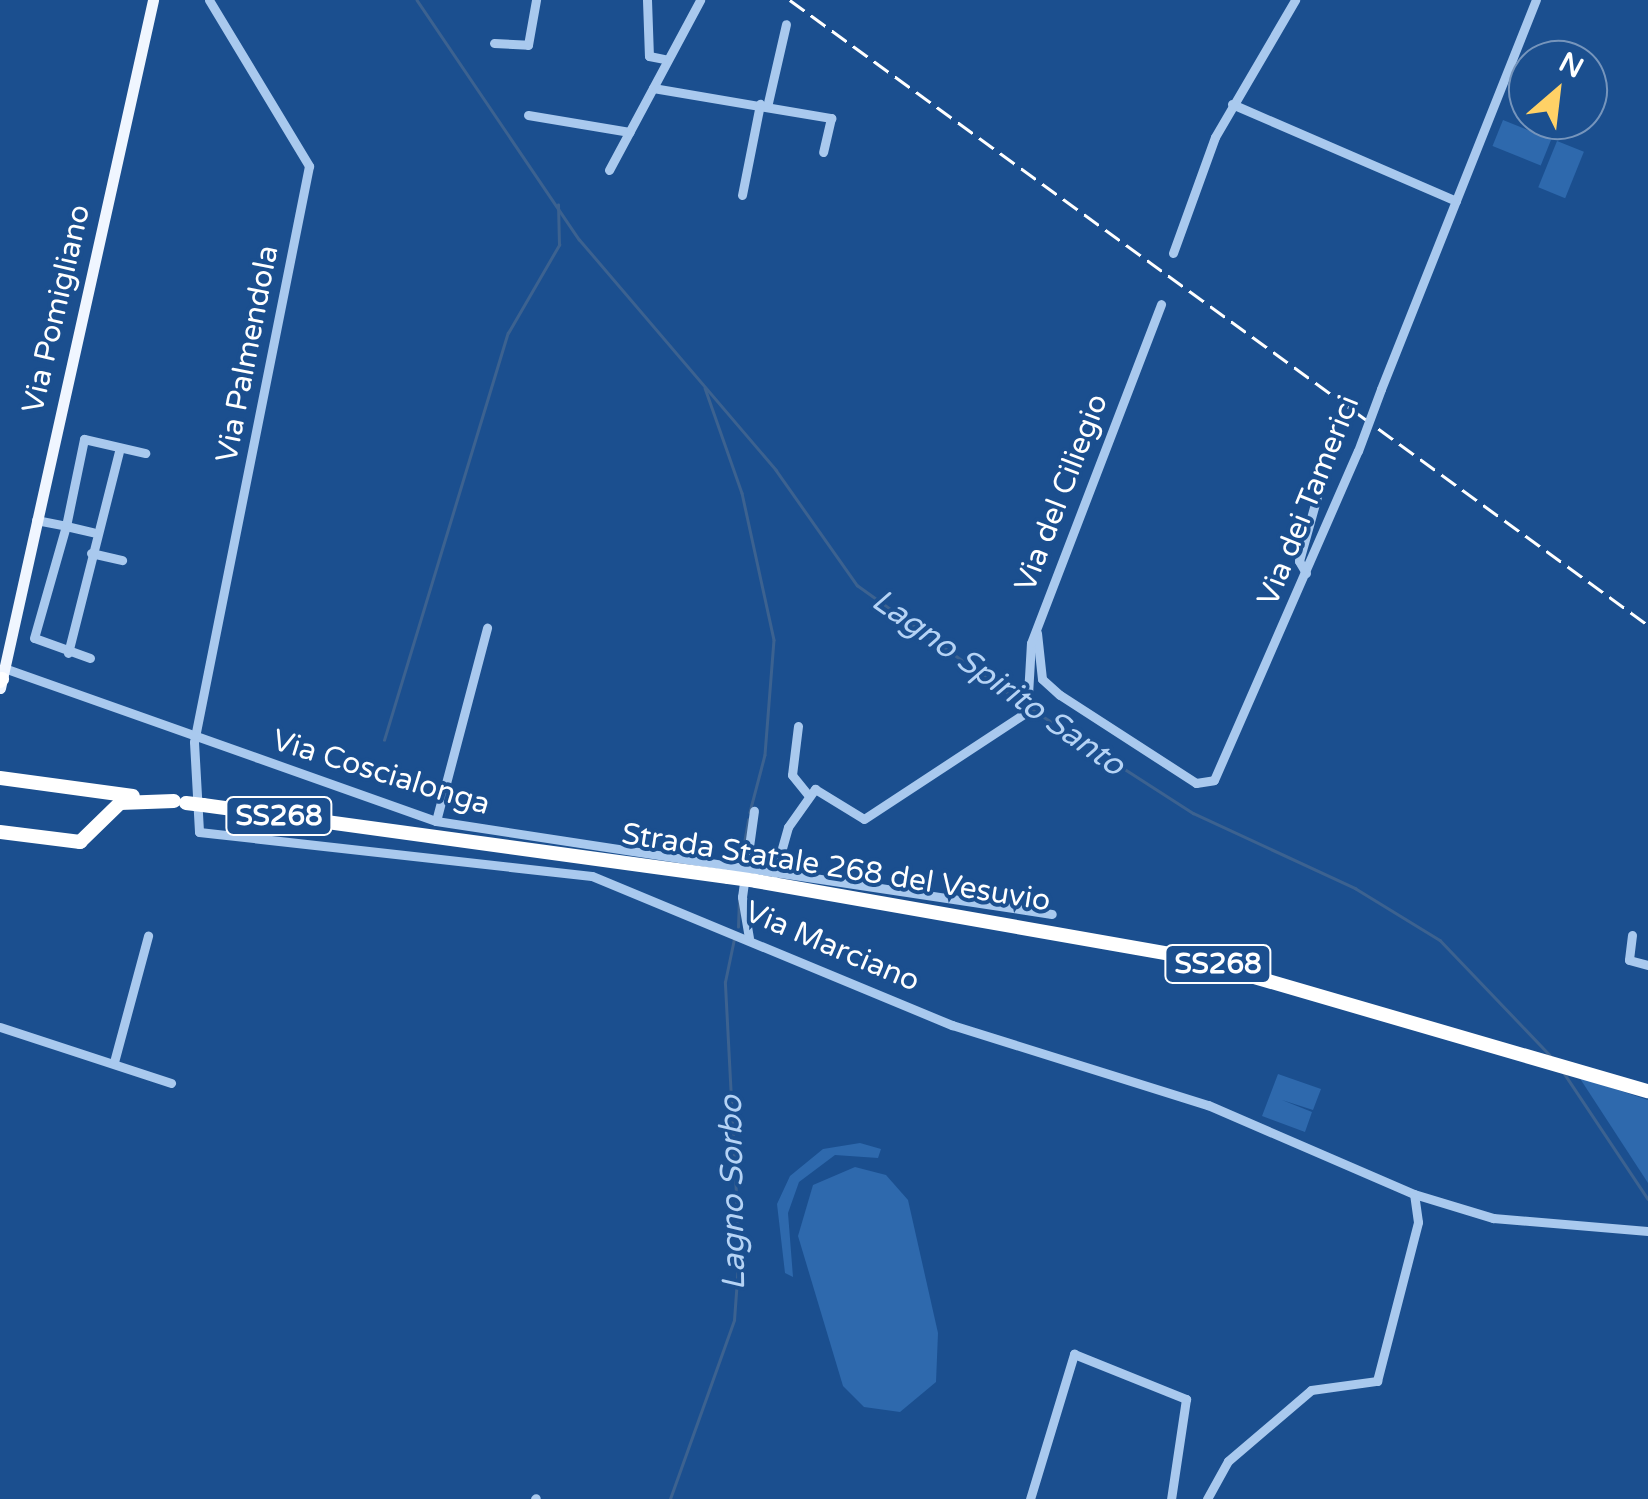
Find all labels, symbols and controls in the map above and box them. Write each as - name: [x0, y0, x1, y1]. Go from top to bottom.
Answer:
- north arrow: [1508, 40, 1608, 140]
- text: N: [1553, 45, 1589, 86]
- street label: Via Pomigliano: [16, 201, 98, 417]
- street label: Via Palmendola: [209, 242, 287, 466]
- street label: Via del Ciliegio: [1008, 389, 1116, 597]
- street label: Via dei Tamerici: [1250, 391, 1368, 611]
- water label: Lagno Spirito Santo: [864, 581, 1132, 785]
- street label: Via Coscialonga: [268, 723, 494, 823]
- road number: SS268: [224, 793, 334, 839]
- street label: Strada Statale 268 del Vesuvio: [619, 816, 1053, 920]
- street label: Via Marciano: [739, 894, 925, 1000]
- road number: SS268: [1163, 941, 1273, 987]
- water label: Lagno Sorbo: [712, 1095, 754, 1291]

